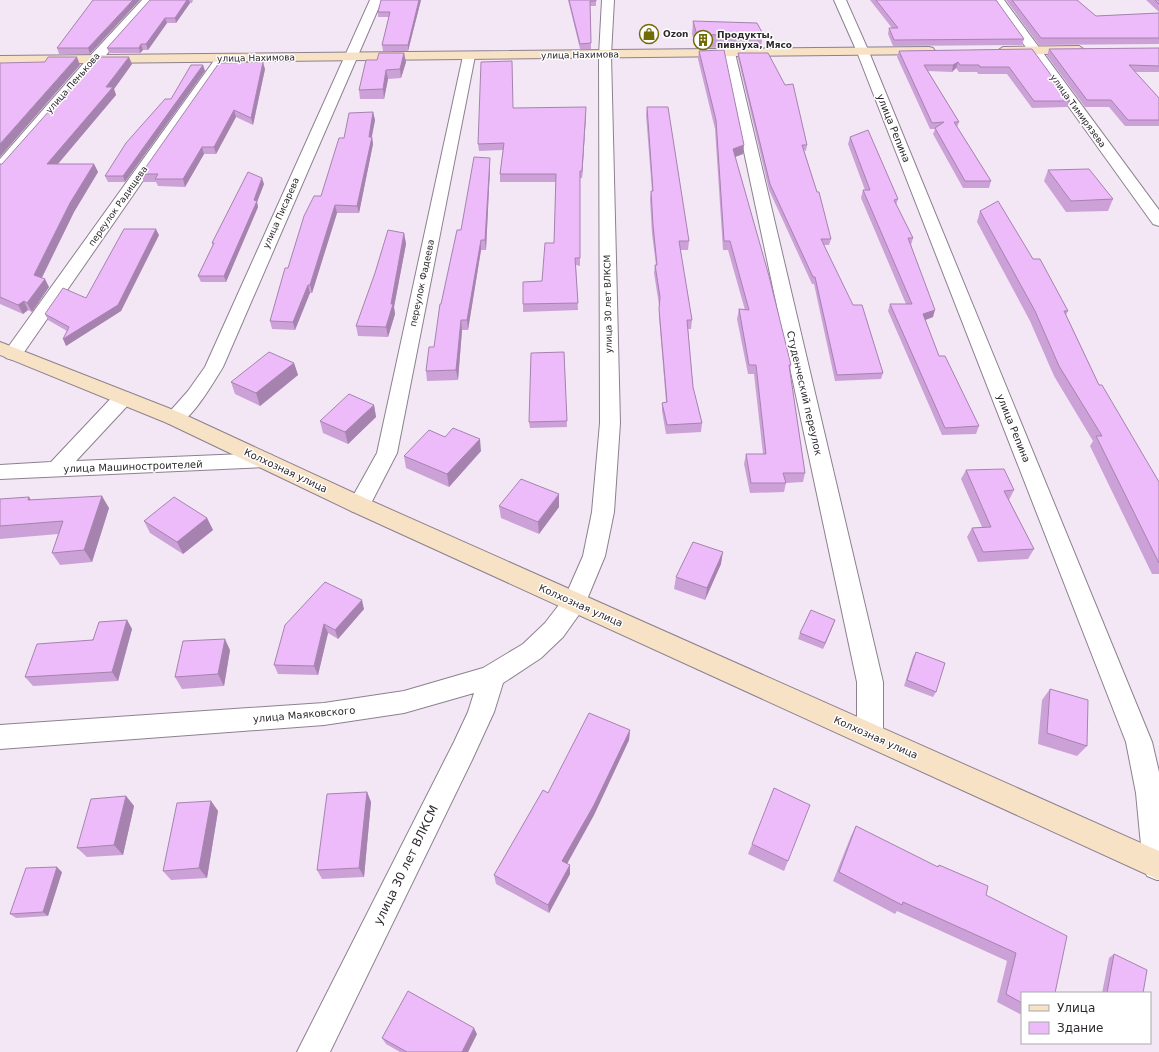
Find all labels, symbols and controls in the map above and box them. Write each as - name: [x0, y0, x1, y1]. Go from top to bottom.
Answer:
- shop icon: Ozon: [638, 23, 660, 45]
- place label: Ozon: [663, 29, 688, 39]
- building icon: Продукты, пивнуха, Мясо: [692, 29, 714, 51]
- place label: Продукты, пивнуха, Мясо: [717, 30, 792, 50]
- street label: улица Нахимова: [541, 49, 619, 61]
- street label: улица Пенькова: [44, 51, 102, 115]
- street label: улица Нахимова: [217, 52, 295, 64]
- street label: улица Тимирязева: [1048, 73, 1108, 149]
- street label: улица Репина: [875, 92, 912, 164]
- street label: переулок Радищева: [87, 164, 149, 248]
- street label: улица Писарева: [261, 176, 301, 250]
- street label: переулок Фадеева: [408, 238, 436, 328]
- street label: улица 30 лет ВЛКСМ: [602, 255, 614, 353]
- street label: Студенческий переулок: [785, 330, 824, 457]
- street label: улица Репина: [995, 392, 1032, 464]
- street label: Колхозная улица: [242, 446, 329, 495]
- street label: улица Машиностроителей: [63, 459, 203, 474]
- street label: Колхозная улица: [537, 582, 624, 629]
- street label: улица Маяковского: [252, 705, 356, 724]
- street label: Колхозная улица: [832, 714, 919, 761]
- street label: улица 30 лет ВЛКСМ: [371, 803, 441, 927]
- legend: [1021, 992, 1151, 1044]
- text: Улица: [1057, 1001, 1095, 1015]
- text: Здание: [1057, 1021, 1103, 1035]

